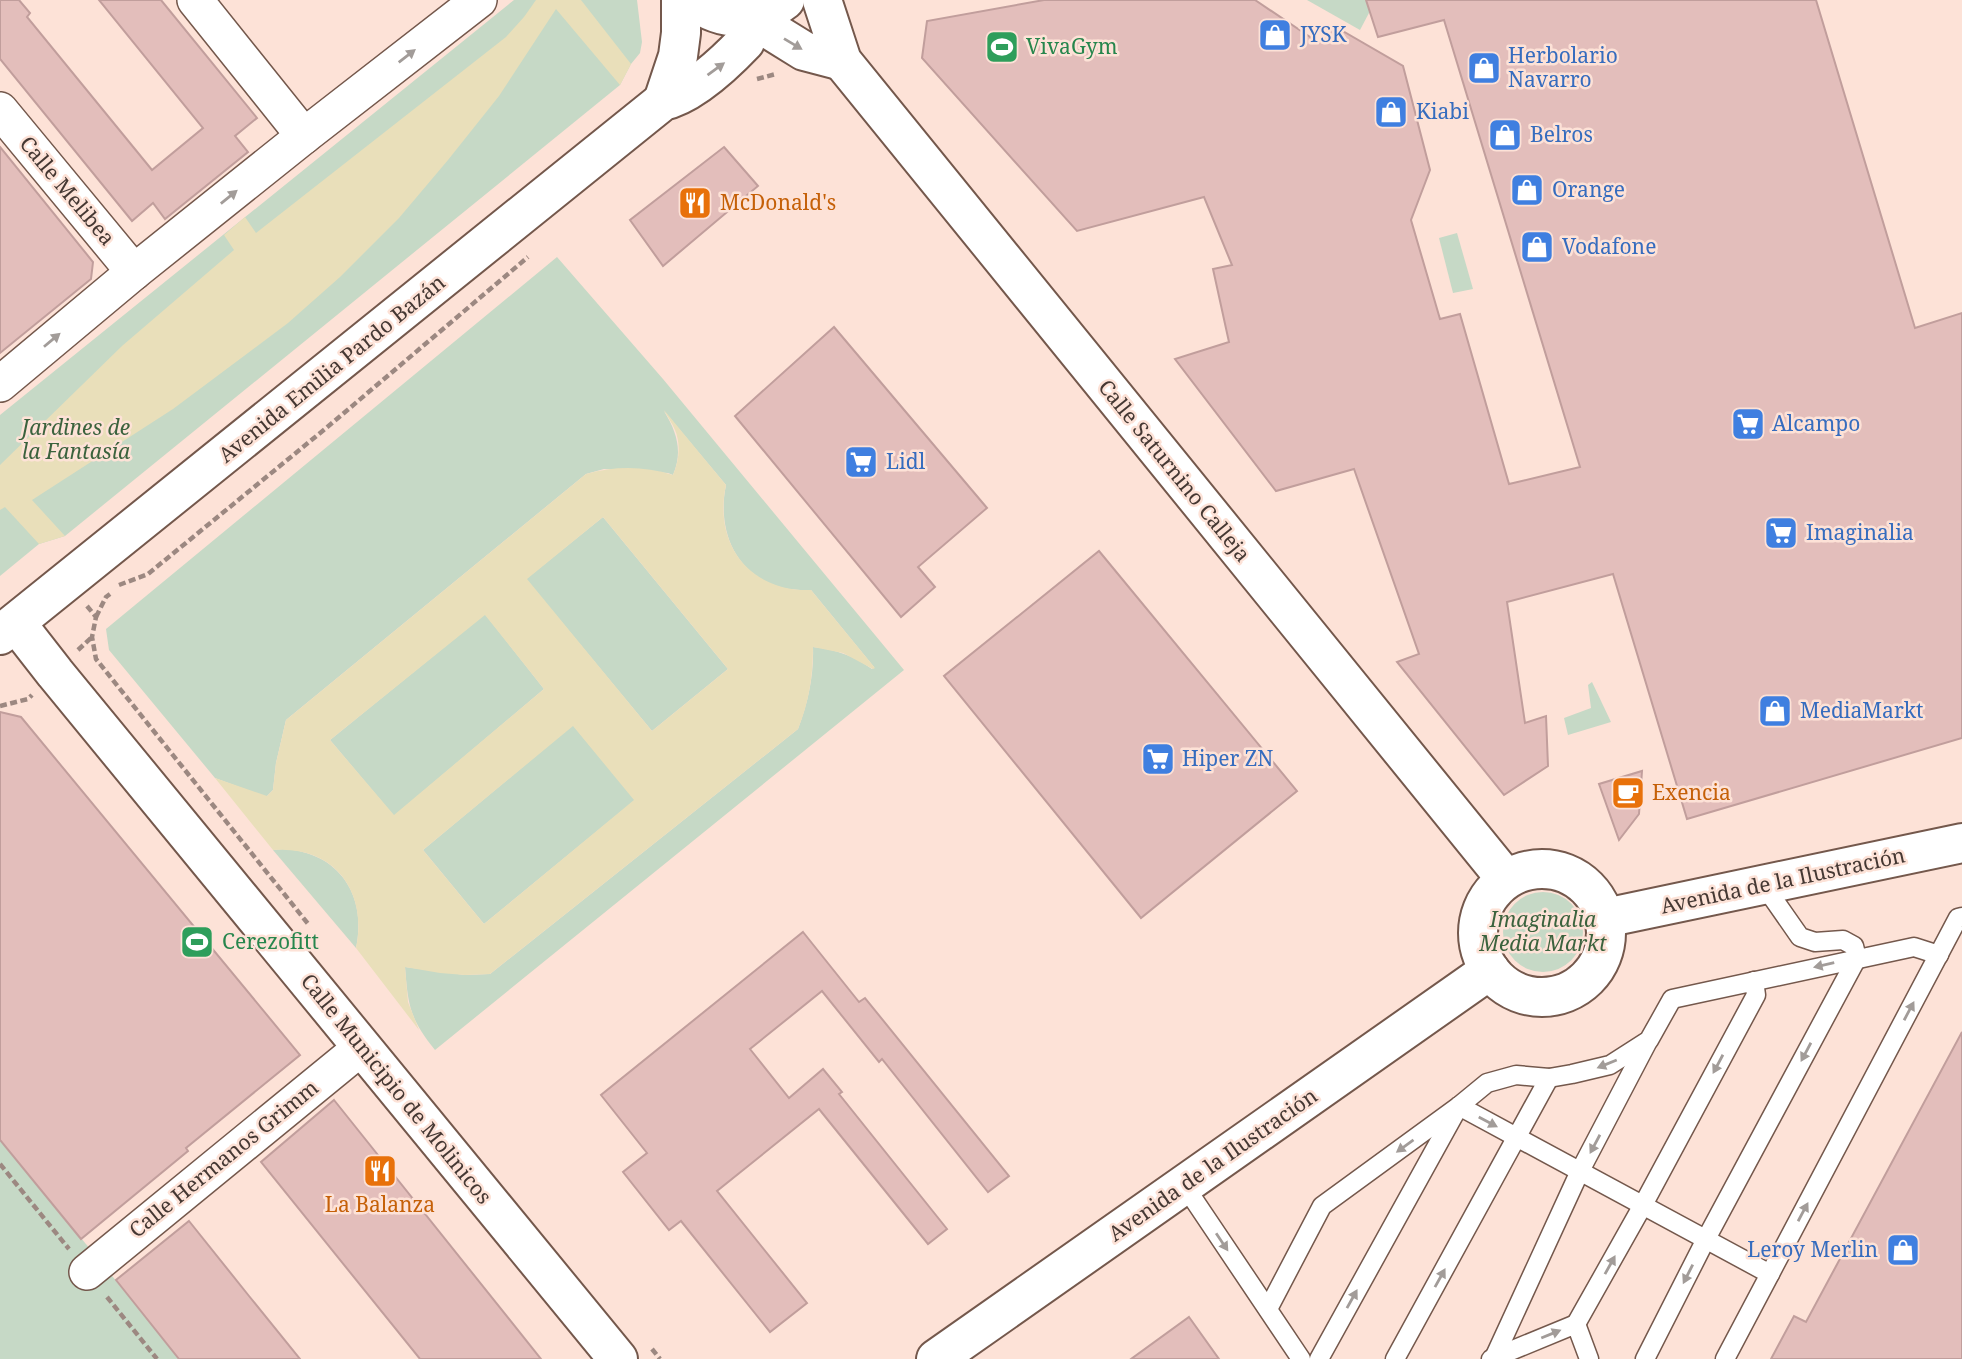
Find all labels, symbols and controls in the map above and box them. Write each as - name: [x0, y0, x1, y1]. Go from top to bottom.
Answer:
- shop icon: JYSK: [1256, 16, 1294, 54]
- place label: JYSK: [1299, 20, 1347, 48]
- sports icon: VivaGym: [983, 28, 1021, 66]
- place label: VivaGym: [1026, 32, 1118, 60]
- one-way arrow: [784, 38, 803, 50]
- place label: Herbolario Navarro: [1508, 41, 1618, 93]
- one-way arrow: [398, 48, 416, 63]
- shop icon: Herbolario Navarro: [1465, 49, 1503, 87]
- one-way arrow: [707, 62, 725, 76]
- shop icon: Kiabi: [1372, 93, 1410, 131]
- place label: Kiabi: [1416, 97, 1469, 125]
- shop icon: Belros: [1486, 116, 1524, 154]
- place label: Belros: [1530, 120, 1593, 148]
- street label: Calle Melibea: [14, 130, 122, 251]
- shop icon: Orange: [1508, 171, 1546, 209]
- place label: Orange: [1552, 175, 1625, 203]
- restaurant icon: McDonald's: [676, 184, 714, 222]
- place label: McDonald's: [720, 188, 836, 216]
- one-way arrow: [219, 189, 237, 204]
- shop icon: Vodafone: [1518, 228, 1556, 266]
- place label: Vodafone: [1562, 232, 1656, 260]
- street label: Avenida Emilia Pardo Bazán: [212, 268, 451, 468]
- one-way arrow: [43, 333, 61, 348]
- street label: Calle Saturnino Calleja: [1093, 373, 1257, 567]
- supermarket icon: Alcampo: [1729, 405, 1767, 443]
- place label: Alcampo: [1772, 409, 1860, 437]
- park label: Jardines de la Fantasía: [18, 413, 131, 465]
- supermarket icon: Lidl: [842, 443, 880, 481]
- place label: Lidl: [886, 447, 926, 475]
- supermarket icon: Imaginalia: [1762, 514, 1800, 552]
- place label: Imaginalia: [1806, 518, 1914, 546]
- shop icon: MediaMarkt: [1756, 692, 1794, 730]
- place label: MediaMarkt: [1800, 696, 1923, 724]
- supermarket icon: Hiper ZN: [1139, 740, 1177, 778]
- place label: Hiper ZN: [1182, 744, 1273, 772]
- cafe icon: Exencia: [1609, 774, 1647, 812]
- place label: Exencia: [1652, 778, 1731, 806]
- street label: Avenida de la Ilustración: [1658, 840, 1908, 920]
- park label: Imaginalia Media Markt: [1478, 905, 1607, 957]
- sports icon: Cerezofitt: [178, 923, 216, 961]
- place label: Cerezofitt: [222, 927, 319, 955]
- one-way arrow: [1813, 960, 1835, 971]
- street label: Calle Municipio de Molinicos: [295, 967, 499, 1209]
- one-way arrow: [1903, 1001, 1915, 1021]
- one-way arrow: [1801, 1042, 1813, 1062]
- one-way arrow: [1713, 1055, 1725, 1075]
- one-way arrow: [1597, 1059, 1618, 1070]
- street label: Calle Hermanos Grimm: [123, 1073, 324, 1243]
- street label: Avenida de la Ilustración: [1102, 1081, 1323, 1247]
- one-way arrow: [1478, 1116, 1498, 1128]
- one-way arrow: [1589, 1134, 1600, 1154]
- one-way arrow: [1395, 1139, 1414, 1153]
- restaurant icon: La Balanza: [361, 1152, 399, 1190]
- place label: La Balanza: [325, 1190, 435, 1218]
- one-way arrow: [1797, 1202, 1809, 1222]
- shop icon: Leroy Merlin: [1884, 1231, 1922, 1269]
- one-way arrow: [1215, 1233, 1229, 1251]
- place label: Leroy Merlin: [1747, 1235, 1878, 1263]
- one-way arrow: [1604, 1255, 1616, 1274]
- one-way arrow: [1682, 1264, 1693, 1284]
- one-way arrow: [1434, 1268, 1446, 1287]
- one-way arrow: [1346, 1290, 1358, 1309]
- one-way arrow: [1541, 1329, 1562, 1340]

